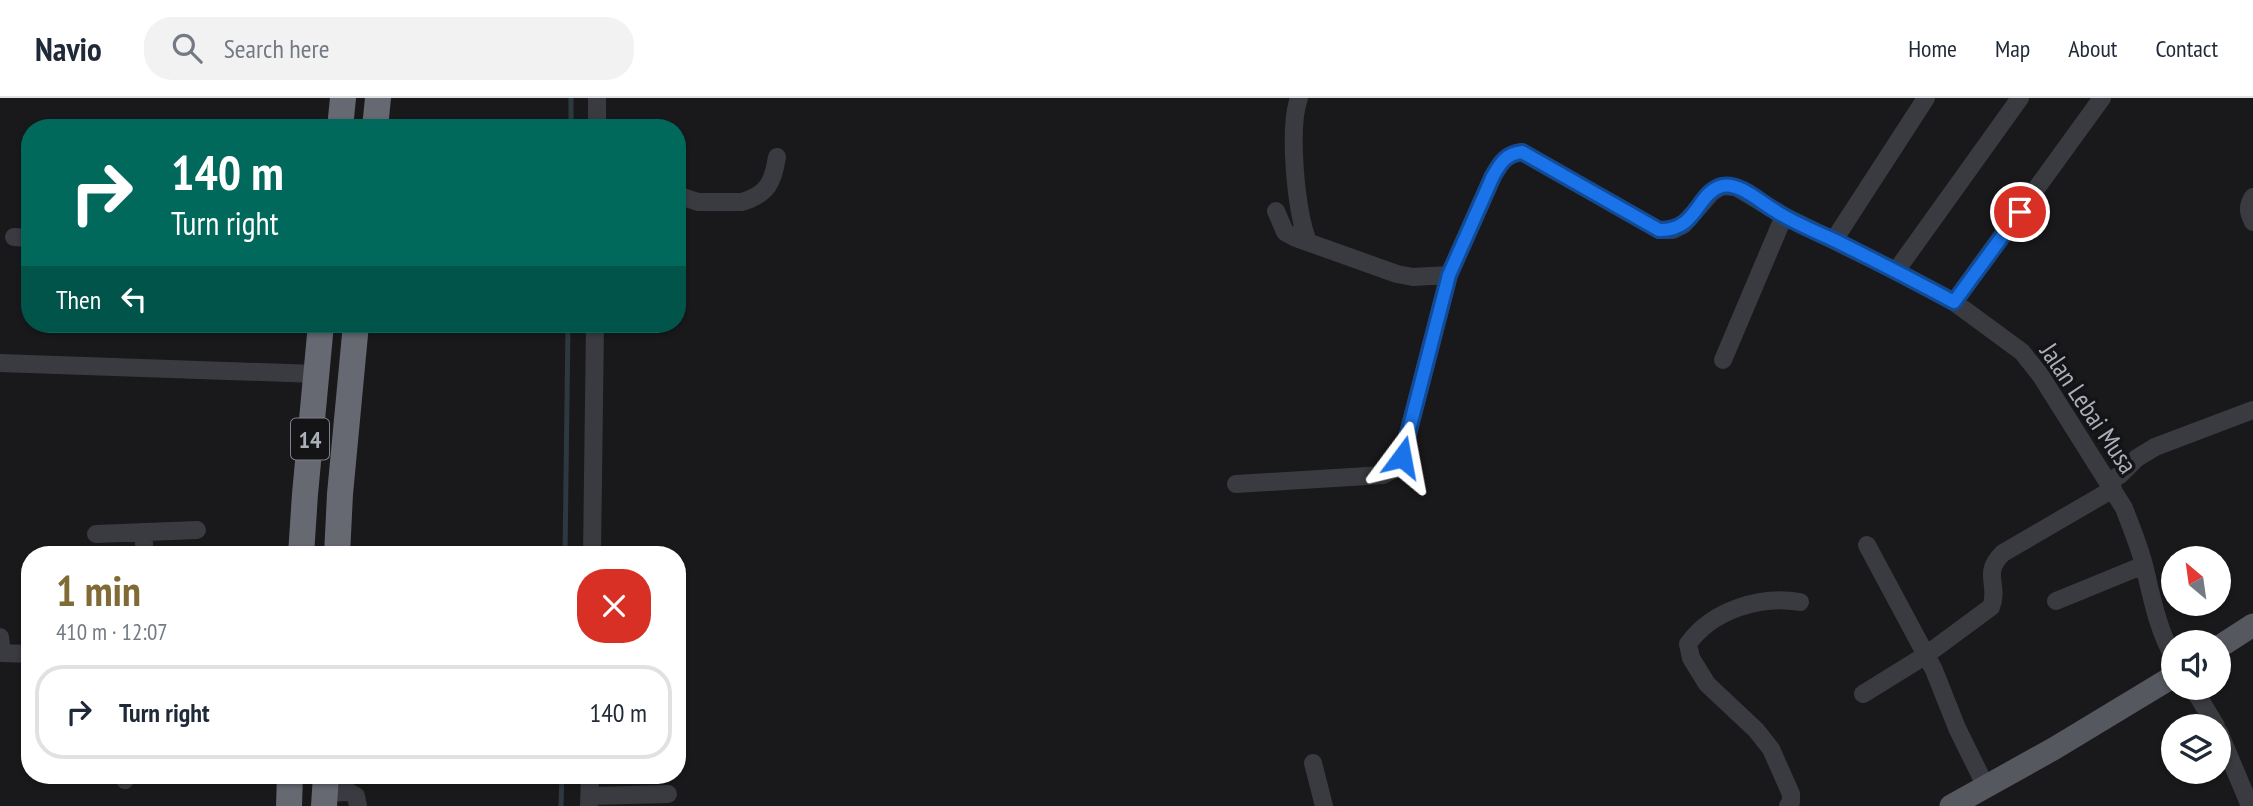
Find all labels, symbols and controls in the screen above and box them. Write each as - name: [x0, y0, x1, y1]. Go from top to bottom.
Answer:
- search box: [144, 17, 634, 80]
- text: Navio: [35, 27, 102, 70]
- icon: search: [168, 29, 206, 67]
- text: Search here: [224, 32, 329, 65]
- text: Home: [1908, 33, 1957, 64]
- text: Map: [1995, 33, 2030, 64]
- text: About: [2068, 33, 2117, 64]
- text: Contact: [2155, 33, 2218, 64]
- text: 140 m: [171, 140, 284, 204]
- icon: right: [56, 147, 147, 238]
- pin: [1990, 182, 2050, 242]
- icon: arrive: [2001, 193, 2039, 231]
- text: Turn right: [171, 202, 279, 244]
- icon: left: [115, 280, 153, 318]
- text: Then: [56, 283, 101, 316]
- street label: Jalan Lebai Musa: [2033, 336, 2145, 480]
- road number: 14: [291, 418, 329, 460]
- position arrow: [1365, 420, 1439, 494]
- north arrow: [2161, 546, 2231, 616]
- map controls: [2161, 546, 2231, 784]
- text: 1 min: [56, 563, 141, 618]
- button: close: [577, 569, 651, 643]
- text: 410 m · 12:07: [56, 617, 168, 646]
- button: sound: [2161, 630, 2231, 700]
- icon: right: [60, 693, 98, 731]
- text: Turn right: [119, 696, 210, 729]
- text: 140 m: [589, 696, 647, 729]
- button: layers: [2161, 714, 2231, 784]

